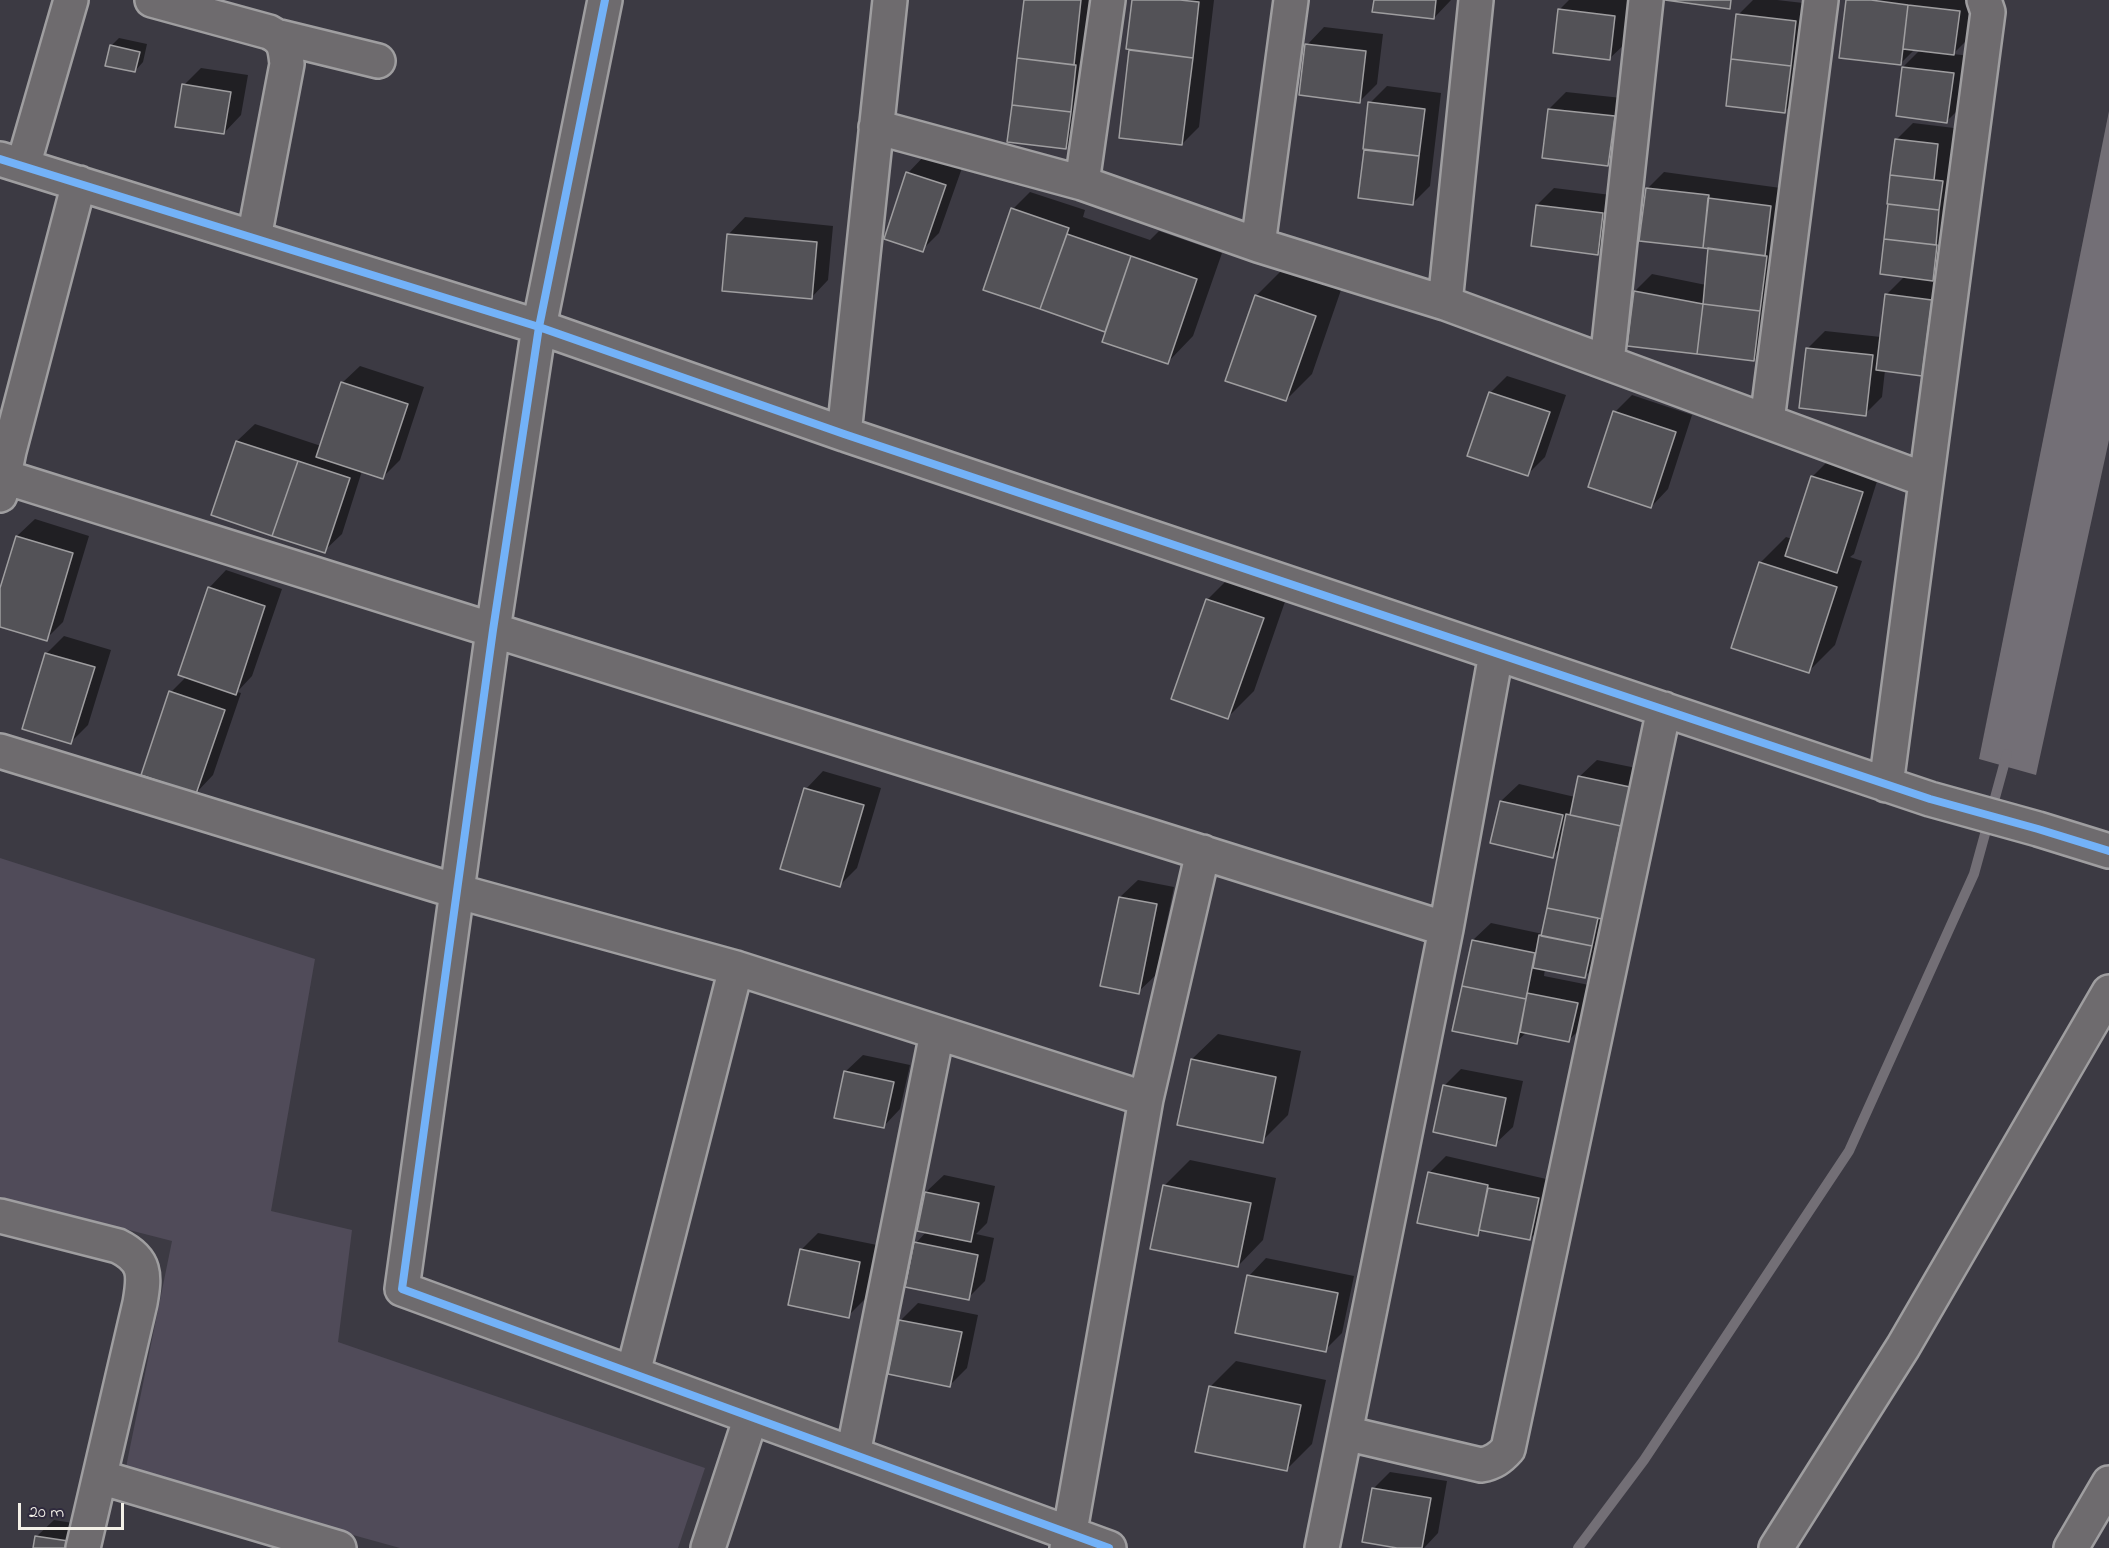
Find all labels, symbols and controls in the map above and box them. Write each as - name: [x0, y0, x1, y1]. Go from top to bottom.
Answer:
- scale bar: [21, 1491, 128, 1529]
- text: 20 m: [29, 1500, 64, 1526]

